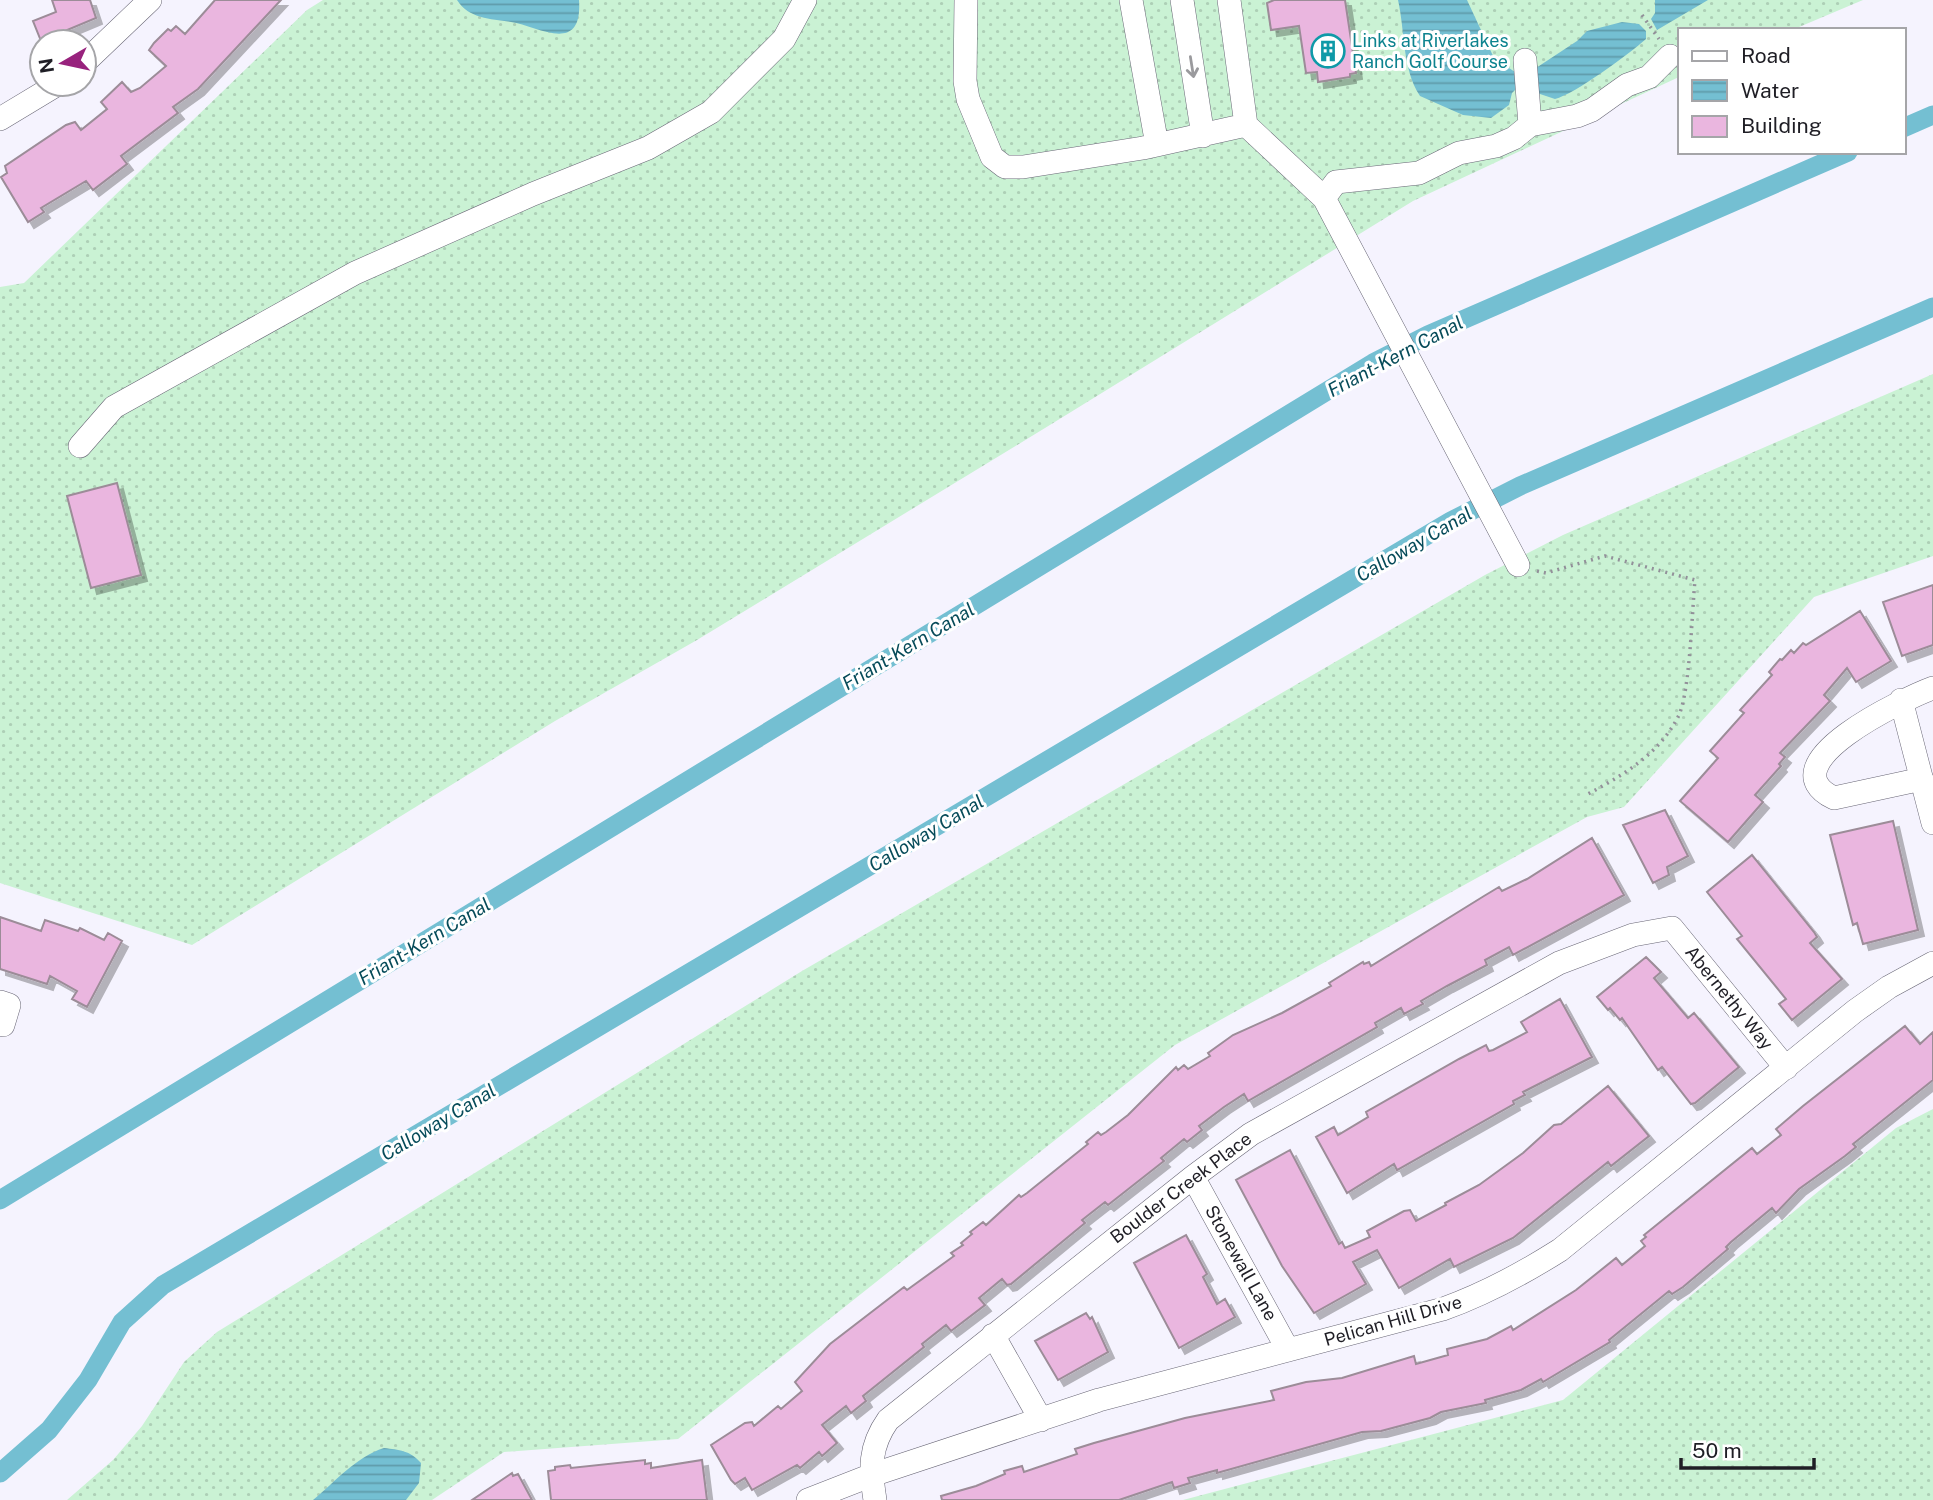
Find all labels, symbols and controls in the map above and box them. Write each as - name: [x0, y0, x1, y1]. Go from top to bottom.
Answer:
- north arrow: [28, 28, 98, 98]
- legend: [1678, 28, 1905, 154]
- place label: Links at Riverlakes Ranch Golf Course: [1352, 30, 1509, 72]
- building icon: Links at Riverlakes Ranch Golf Course: [1309, 32, 1347, 70]
- text: Road: [1741, 43, 1791, 68]
- one-way arrow: [1186, 56, 1199, 78]
- text: N: [34, 57, 58, 75]
- text: Water: [1741, 78, 1799, 103]
- text: Building: [1741, 113, 1822, 138]
- water label: Friant-Kern Canal: [1323, 311, 1467, 401]
- water label: Calloway Canal: [1352, 502, 1476, 586]
- water label: Friant-Kern Canal: [838, 598, 978, 694]
- water label: Calloway Canal: [865, 790, 987, 876]
- water label: Friant-Kern Canal: [354, 893, 494, 989]
- street label: Abernethy Way: [1681, 942, 1778, 1054]
- water label: Calloway Canal: [377, 1079, 499, 1165]
- street label: Boulder Creek Place: [1106, 1128, 1255, 1247]
- street label: Stonewall Lane: [1201, 1201, 1282, 1324]
- street label: Pelican Hill Drive: [1322, 1291, 1464, 1350]
- scale bar: [1681, 1426, 1814, 1470]
- text: 50 m: [1692, 1438, 1742, 1463]

